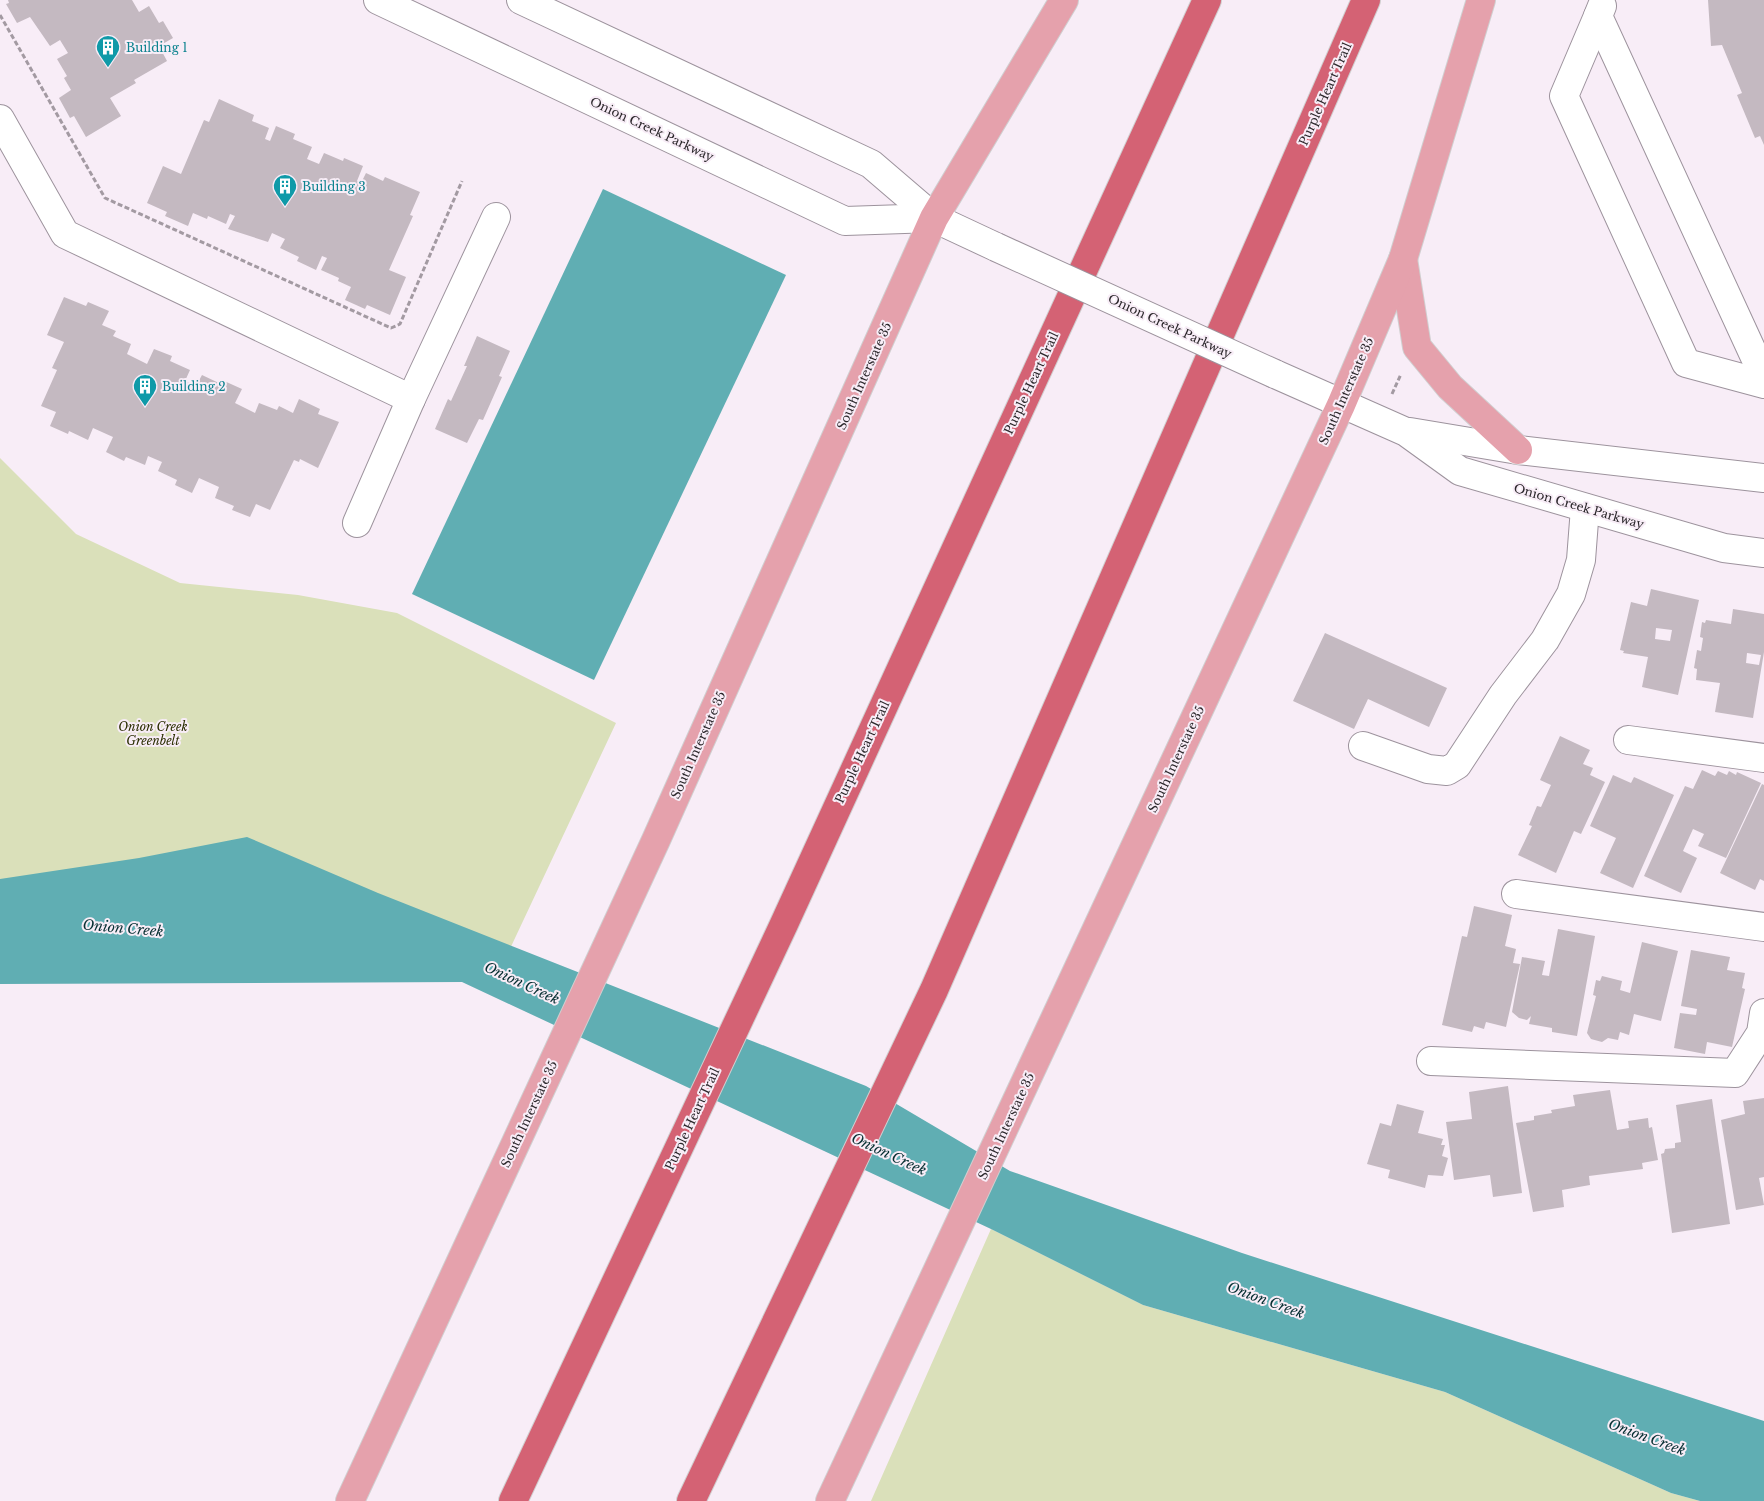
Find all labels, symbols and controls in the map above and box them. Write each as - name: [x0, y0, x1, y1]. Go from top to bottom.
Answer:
- building icon: Building 1: [95, 34, 121, 68]
- place label: Building 1: [126, 40, 188, 55]
- street label: Purple Heart Trail: [1296, 40, 1354, 148]
- street label: Onion Creek Parkway: [588, 94, 717, 164]
- building icon: Building 3: [272, 173, 298, 207]
- place label: Building 3: [302, 179, 366, 194]
- street label: Onion Creek Parkway: [1106, 291, 1235, 361]
- street label: South Interstate 35: [834, 320, 895, 432]
- street label: Purple Heart Trail: [1001, 329, 1061, 437]
- street label: South Interstate 35: [1316, 335, 1377, 447]
- building icon: Building 2: [132, 373, 158, 407]
- place label: Building 2: [162, 379, 226, 394]
- street label: Onion Creek Parkway: [1512, 480, 1646, 532]
- street label: South Interstate 35: [668, 689, 729, 801]
- street label: Purple Heart Trail: [832, 698, 892, 806]
- street label: South Interstate 35: [1145, 703, 1207, 815]
- park label: Onion Creek Greenbelt: [118, 719, 188, 748]
- water label: Onion Creek: [82, 916, 164, 940]
- water label: Onion Creek: [481, 958, 563, 1008]
- street label: South Interstate 35: [498, 1058, 560, 1170]
- street label: Purple Heart Trail: [662, 1065, 722, 1173]
- street label: South Interstate 35: [975, 1070, 1037, 1182]
- water label: Onion Creek: [848, 1129, 930, 1179]
- water label: Onion Creek: [1225, 1278, 1307, 1322]
- water label: Onion Creek: [1606, 1415, 1688, 1459]

